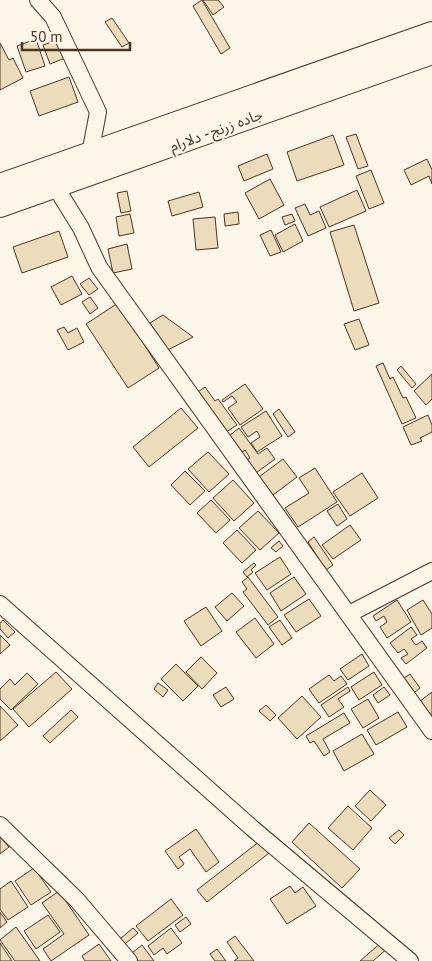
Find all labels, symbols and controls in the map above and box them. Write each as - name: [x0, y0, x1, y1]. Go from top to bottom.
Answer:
- scale bar: [22, 20, 130, 52]
- text: 50 m: [30, 27, 63, 46]
- street label: جاده زرنج - دلارام: [167, 104, 266, 158]

